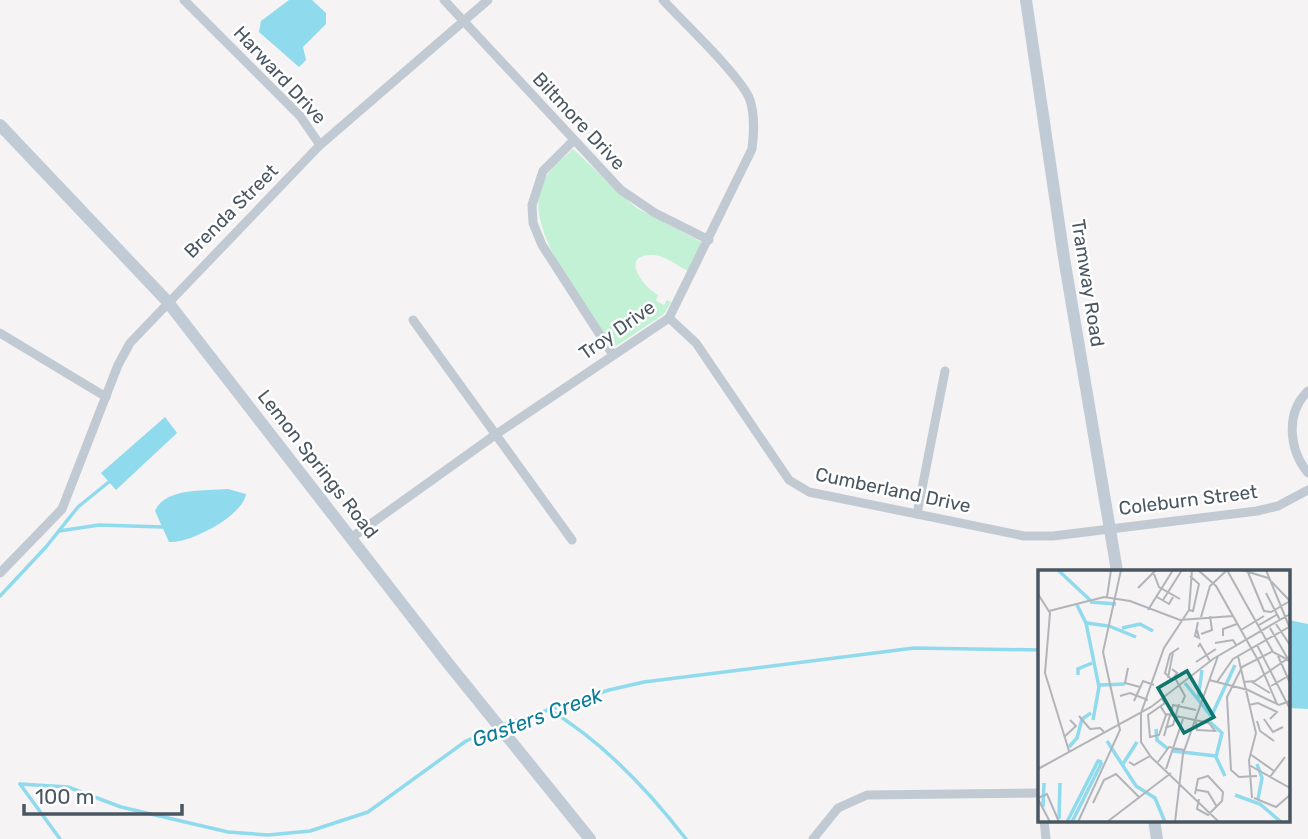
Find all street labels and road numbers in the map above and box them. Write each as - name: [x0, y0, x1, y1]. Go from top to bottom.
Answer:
- street label: Harward Drive: [229, 21, 331, 129]
- street label: Biltmore Drive: [528, 67, 630, 175]
- street label: Brenda Street: [179, 159, 283, 263]
- street label: Tramway Road: [1067, 218, 1109, 348]
- street label: Troy Drive: [575, 296, 659, 364]
- street label: Lemon Springs Road: [253, 385, 383, 543]
- street label: Cumberland Drive: [813, 462, 973, 518]
- street label: Coleburn Street: [1117, 480, 1259, 520]

